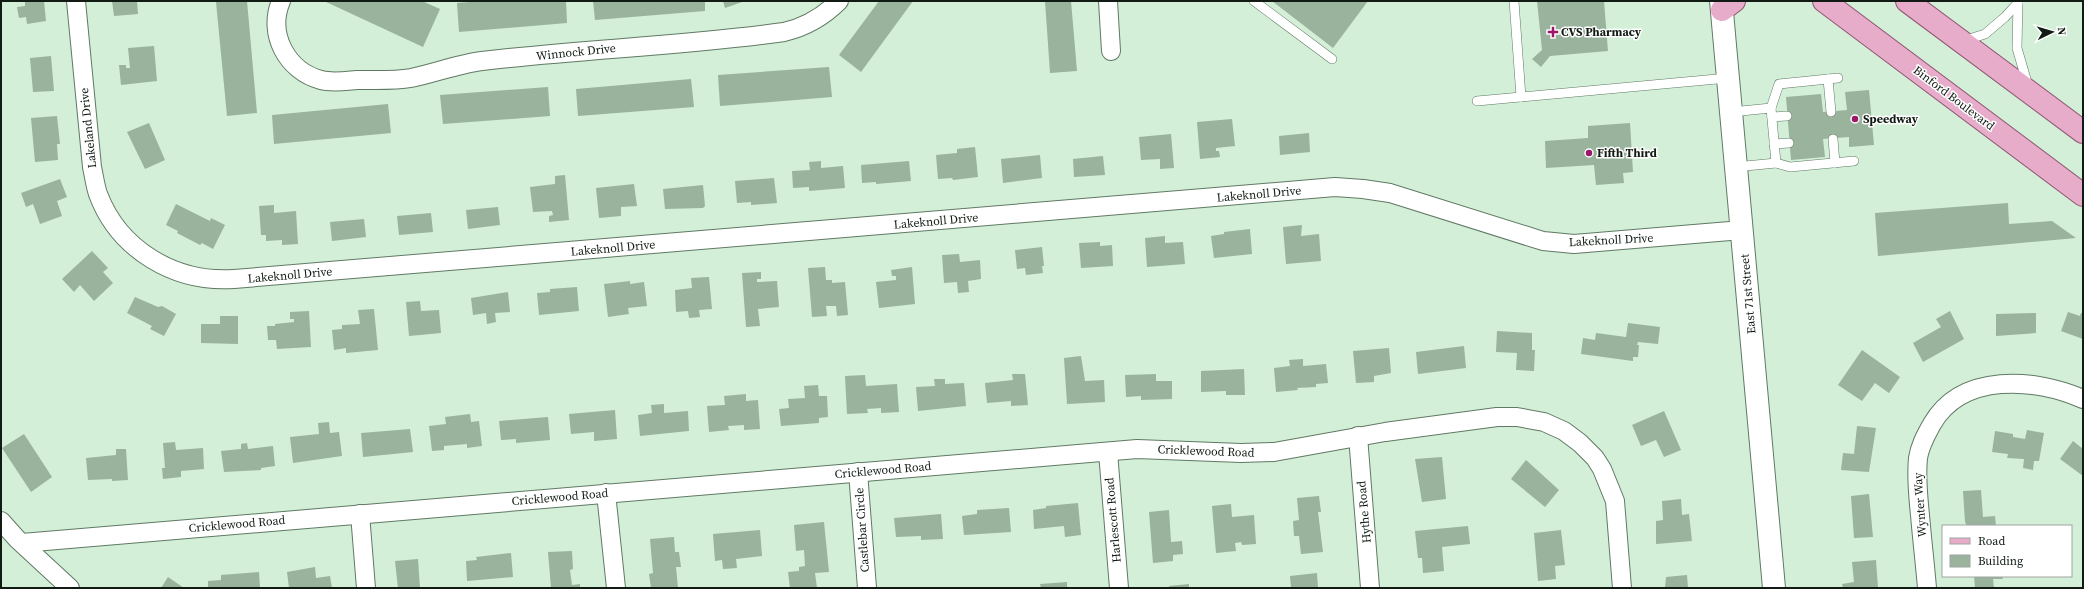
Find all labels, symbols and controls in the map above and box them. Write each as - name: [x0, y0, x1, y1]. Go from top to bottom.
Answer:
- north arrow: [2032, 12, 2072, 52]
- place label: CVS Pharmacy: [1561, 24, 1642, 40]
- marker: CVS Pharmacy: [1548, 27, 1558, 37]
- text: N: [2054, 27, 2069, 36]
- street label: Winnock Drive: [535, 40, 617, 64]
- street label: Binford Boulevard: [1910, 62, 1998, 134]
- street label: Lakeland Drive: [76, 87, 100, 169]
- place label: Speedway: [1863, 111, 1919, 127]
- marker: Speedway: [1850, 114, 1860, 124]
- place label: Fifth Third: [1597, 145, 1657, 161]
- marker: Fifth Third: [1584, 148, 1594, 158]
- street label: Lakeknoll Drive: [1216, 182, 1302, 206]
- street label: Lakeknoll Drive: [893, 209, 979, 233]
- street label: Lakeknoll Drive: [1568, 230, 1654, 250]
- street label: Lakeknoll Drive: [570, 236, 656, 260]
- street label: East 71st Street: [1737, 253, 1759, 335]
- street label: Lakeknoll Drive: [247, 263, 333, 287]
- street label: Cricklewood Road: [1157, 441, 1255, 461]
- street label: Cricklewood Road: [834, 458, 932, 482]
- street label: Wynter Way: [1910, 471, 1930, 538]
- street label: Harlescott Road: [1101, 477, 1125, 563]
- street label: Hythe Road: [1353, 480, 1375, 544]
- street label: Cricklewood Road: [511, 485, 609, 509]
- street label: Castlebar Circle: [851, 487, 873, 573]
- street label: Cricklewood Road: [188, 512, 286, 536]
- legend: [1942, 525, 2072, 577]
- text: Road: [1978, 533, 2005, 549]
- text: Building: [1978, 553, 2023, 569]

